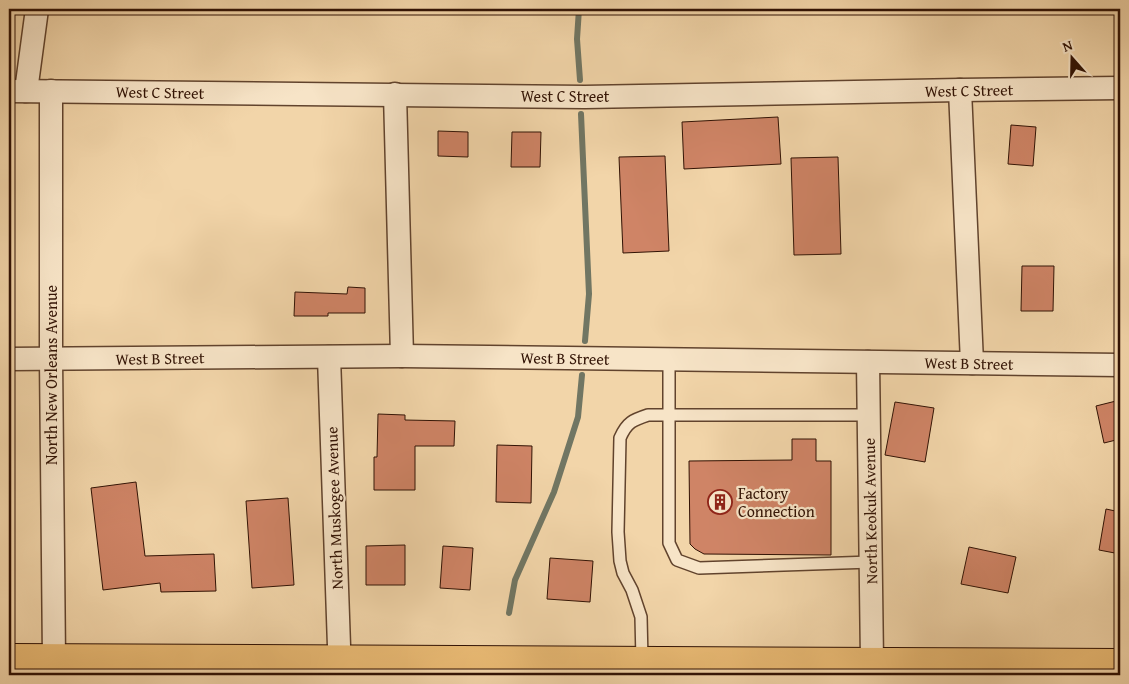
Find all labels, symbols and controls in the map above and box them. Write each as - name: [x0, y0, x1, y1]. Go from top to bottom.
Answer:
- north arrow: [1046, 32, 1096, 82]
- text: N: [1060, 35, 1076, 57]
- street label: West C Street: [924, 77, 1014, 103]
- street label: West C Street: [115, 79, 205, 105]
- street label: West C Street: [521, 84, 610, 108]
- street label: North New Orleans Avenue: [39, 285, 63, 465]
- street label: West B Street: [115, 345, 205, 371]
- street label: West B Street: [520, 345, 610, 371]
- street label: West B Street: [924, 350, 1014, 376]
- street label: North Muskogee Avenue: [319, 426, 349, 590]
- street label: North Keokuk Avenue: [857, 438, 883, 584]
- place label: Factory Connection: [738, 481, 815, 523]
- building icon: Factory Connection: [707, 489, 733, 515]

